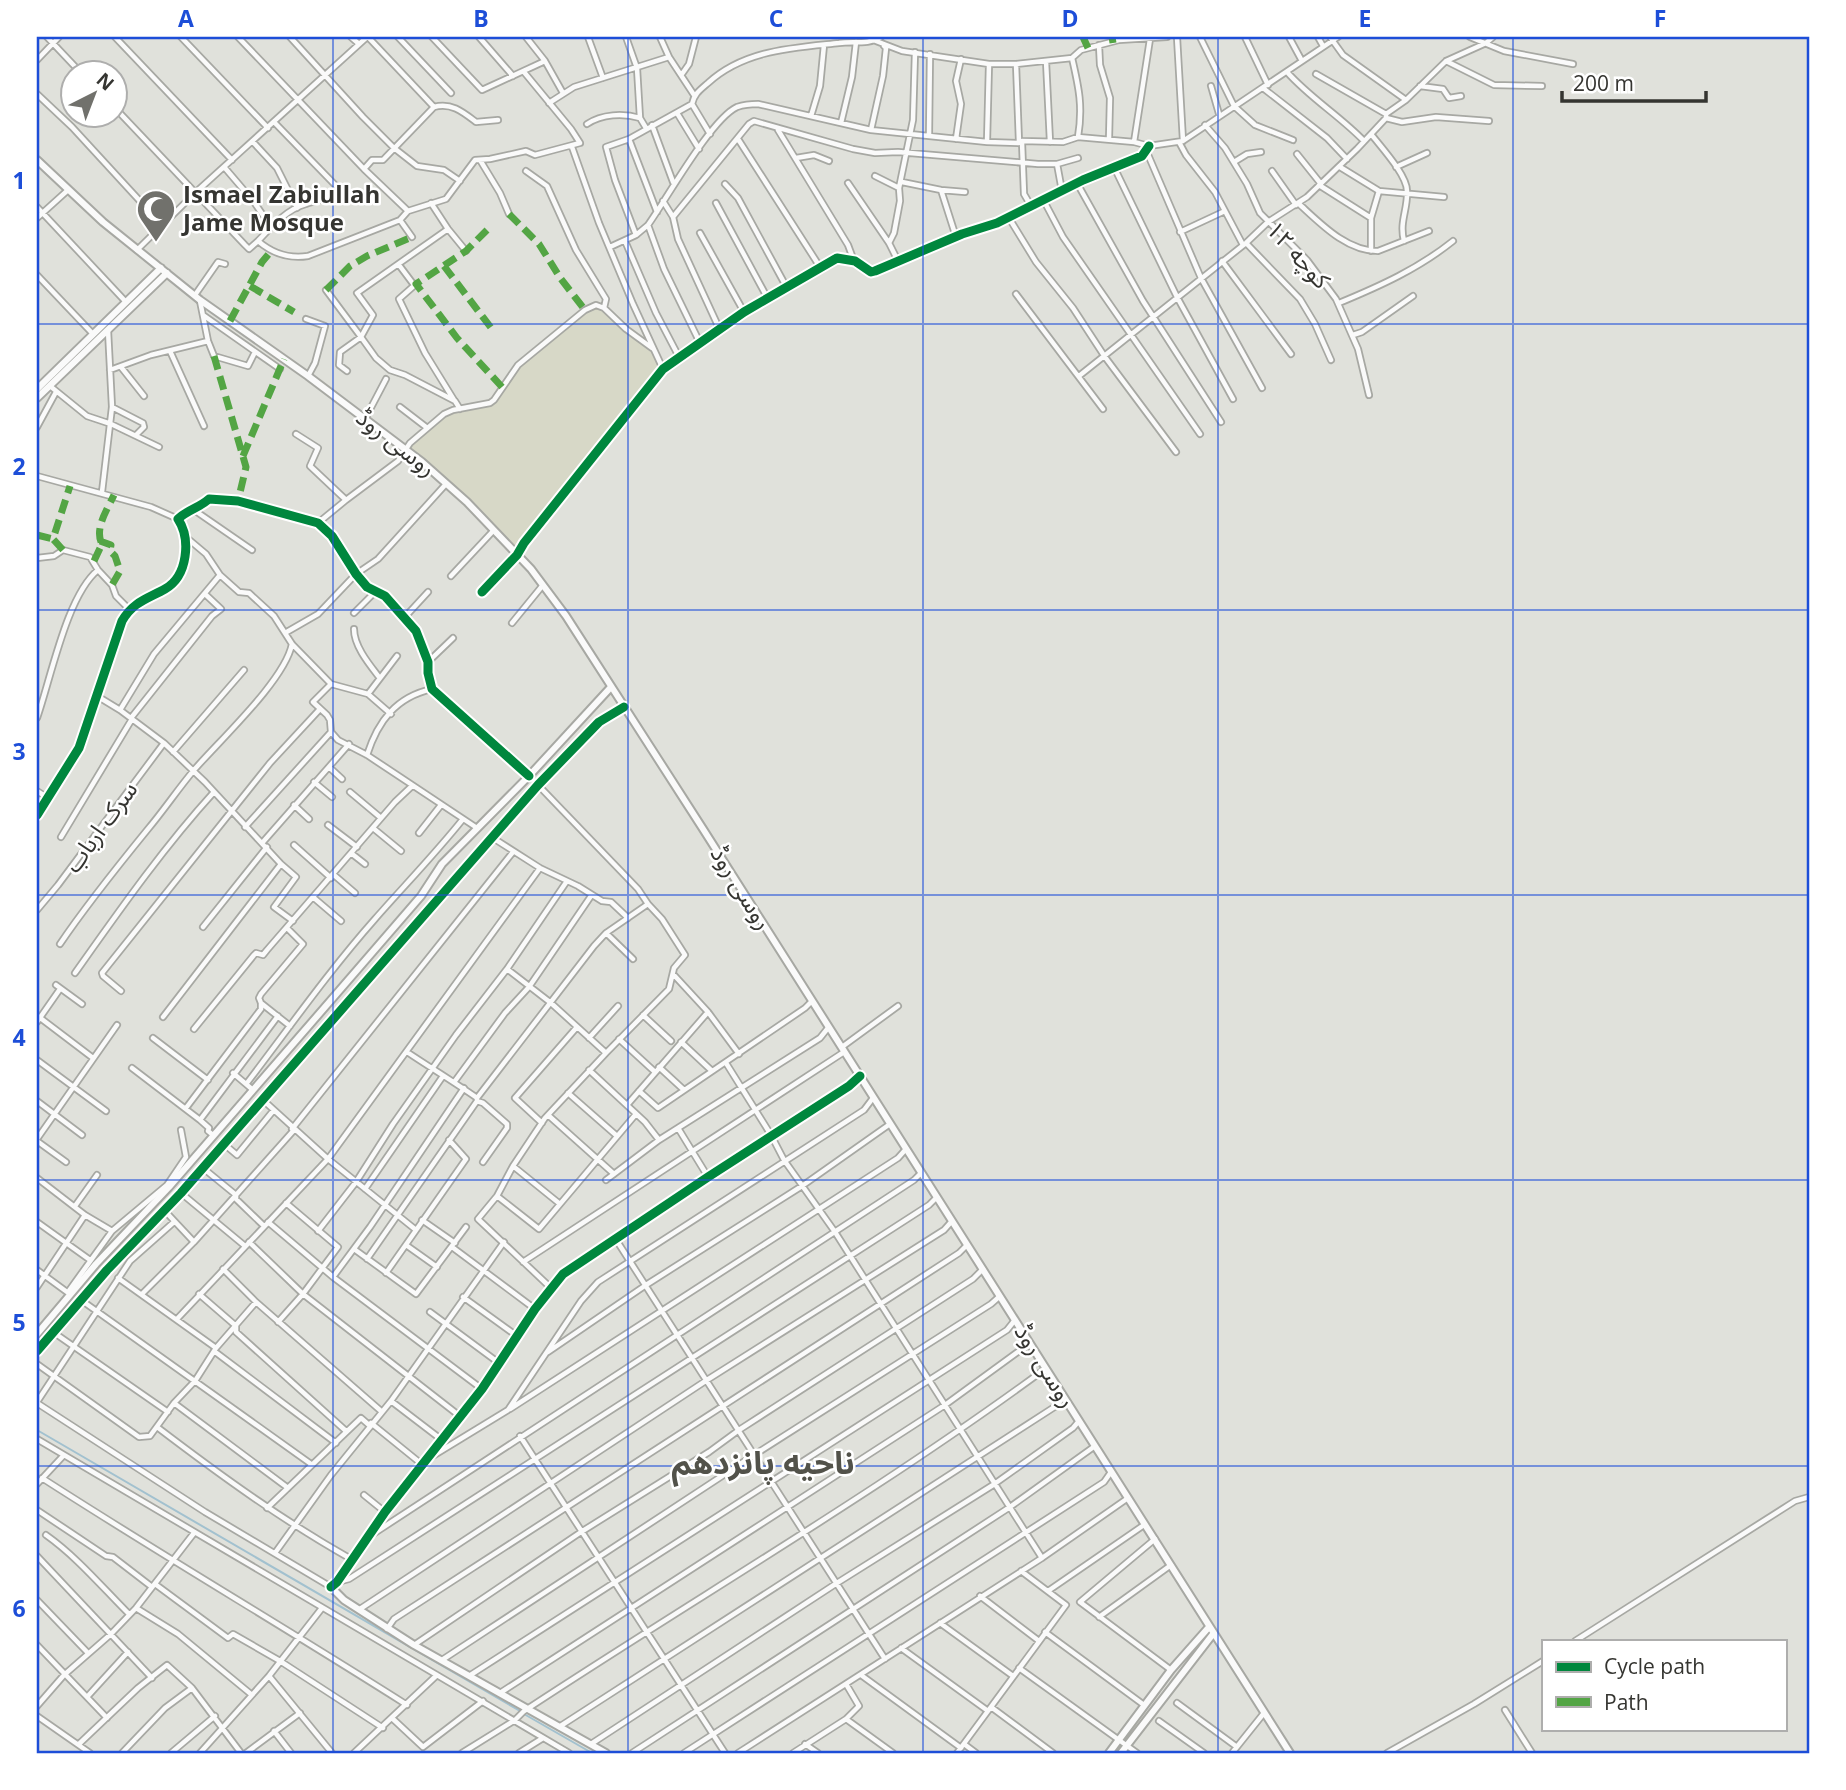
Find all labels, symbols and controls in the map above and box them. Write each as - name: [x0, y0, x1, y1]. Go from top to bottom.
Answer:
- text: A: [178, 2, 194, 34]
- text: B: [473, 2, 489, 34]
- text: C: [769, 2, 783, 34]
- text: D: [1061, 2, 1079, 34]
- text: E: [1359, 2, 1371, 34]
- text: F: [1654, 2, 1666, 34]
- north arrow: [60, 60, 130, 130]
- scale bar: [1562, 60, 1706, 104]
- text: N: [91, 67, 120, 96]
- text: 200 m: [1573, 69, 1634, 97]
- text: 1: [12, 164, 26, 196]
- place label: Ismael Zabiullah Jame Mosque: [181, 177, 380, 238]
- mosque icon: Ismael Zabiullah Jame Mosque: [135, 188, 177, 243]
- street label: کوچه ۱۲: [1260, 213, 1339, 296]
- street label: روسی روڈ: [350, 400, 444, 484]
- text: 2: [12, 450, 26, 482]
- text: 3: [12, 735, 26, 767]
- street label: سرک ارباب: [55, 774, 144, 879]
- street label: روسی روڈ: [704, 839, 781, 935]
- text: 4: [12, 1021, 26, 1053]
- text: 5: [12, 1306, 26, 1338]
- street label: روسی روڈ: [1008, 1317, 1085, 1413]
- district label: ناحیه پانزدهم: [671, 1440, 855, 1487]
- text: 6: [12, 1592, 26, 1624]
- legend: [1542, 1640, 1786, 1730]
- text: Cycle path: [1604, 1652, 1705, 1680]
- text: Path: [1604, 1688, 1649, 1716]

